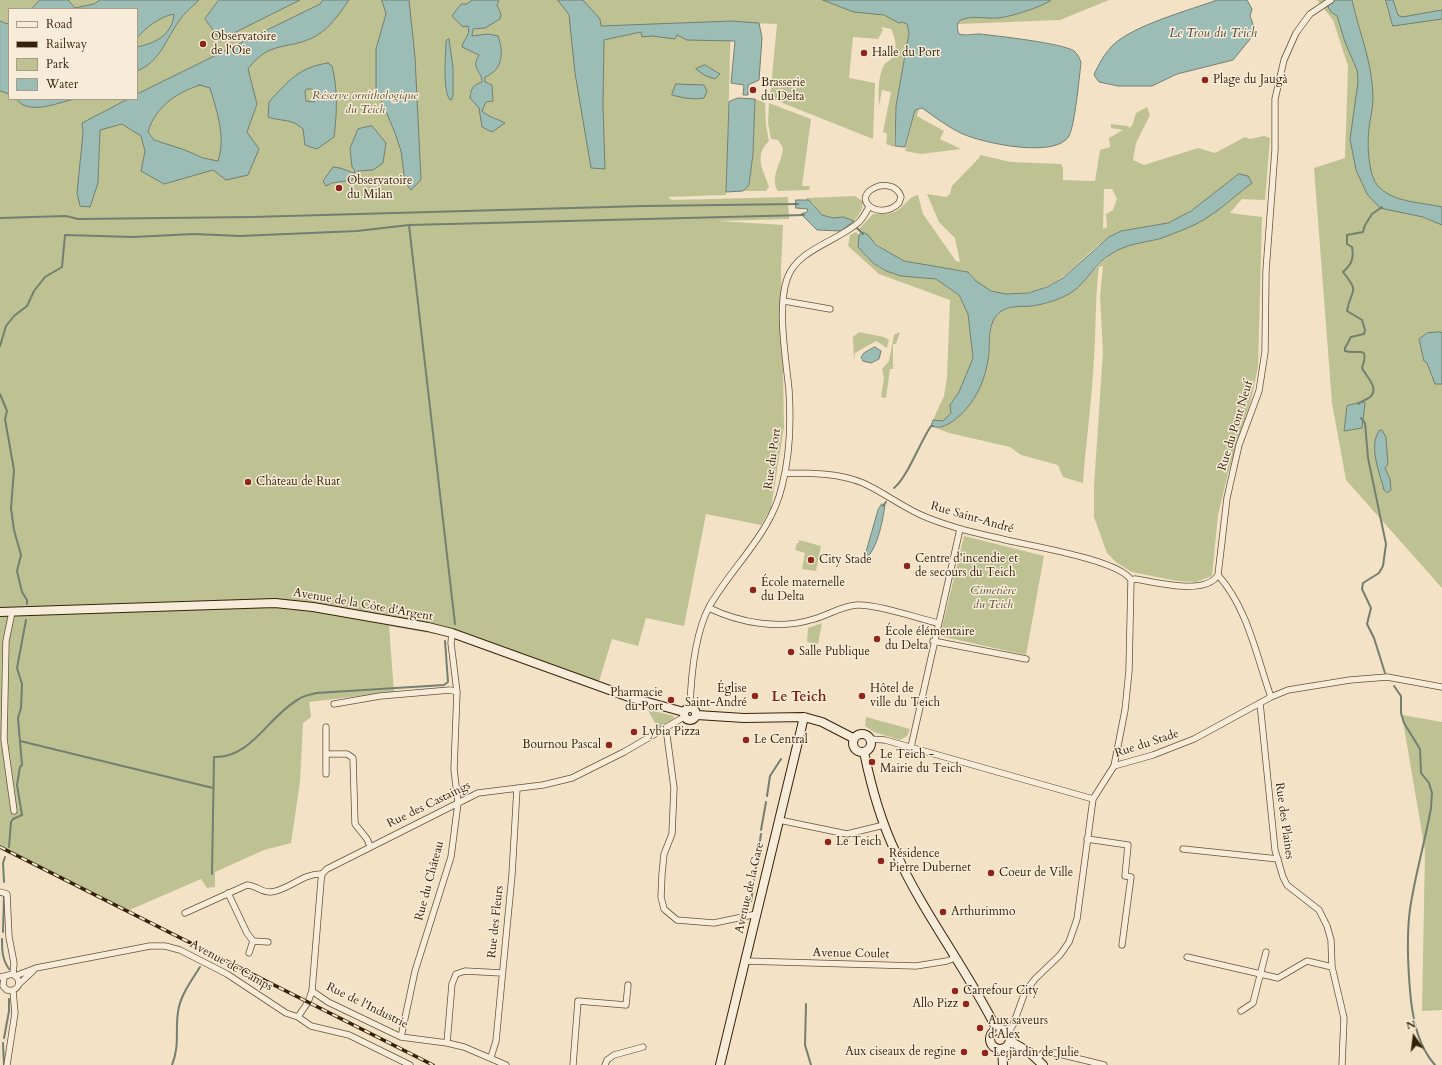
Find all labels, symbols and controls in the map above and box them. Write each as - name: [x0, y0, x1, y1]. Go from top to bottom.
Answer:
- legend: [8, 8, 138, 100]
- text: Road: [46, 16, 72, 32]
- water label: Le Trou du Teich: [1169, 26, 1257, 42]
- place label: Observatoire de l'Oie: [211, 30, 276, 58]
- text: Railway: [46, 36, 87, 52]
- marker: Observatoire de l'Oie: [198, 39, 208, 49]
- place label: Halle du Port: [872, 46, 940, 60]
- marker: Halle du Port: [859, 48, 869, 58]
- text: Park: [46, 56, 69, 72]
- place label: Plage du Jaugà: [1213, 73, 1288, 87]
- marker: Plage du Jaugà: [1200, 75, 1210, 85]
- text: Water: [46, 76, 78, 92]
- place label: Brasserie du Delta: [761, 76, 805, 104]
- marker: Brasserie du Delta: [748, 85, 758, 95]
- park label: Réserve ornithologique du Teich: [312, 89, 418, 117]
- place label: Observatoire du Milan: [347, 174, 412, 202]
- marker: Observatoire du Milan: [334, 183, 344, 193]
- street label: Rue du Pont Neuf: [1216, 379, 1256, 473]
- street label: Rue du Port: [762, 428, 784, 490]
- place label: Château de Ruat: [256, 475, 340, 489]
- marker: Château de Ruat: [243, 477, 253, 487]
- street label: Rue Saint-André: [929, 499, 1015, 537]
- place label: Centre d'incendie et de secours du Teich: [915, 552, 1018, 580]
- place label: City Stade: [819, 553, 872, 567]
- marker: City Stade: [806, 555, 816, 565]
- marker: Centre d'incendie et de secours du Teich: [902, 561, 912, 571]
- place label: École maternelle du Delta: [761, 576, 845, 604]
- park label: Cimetière du Teich: [970, 584, 1016, 612]
- marker: École maternelle du Delta: [748, 585, 758, 595]
- street label: Avenue de la Côte d'Argent: [292, 586, 434, 624]
- place label: École élémentaire du Delta: [885, 625, 975, 653]
- marker: École élémentaire du Delta: [872, 634, 882, 644]
- place label: Salle Publique: [799, 645, 870, 659]
- marker: Salle Publique: [786, 647, 796, 657]
- place label: Église Saint-André: [685, 682, 747, 710]
- place label: Hôtel de ville du Teich: [870, 682, 940, 710]
- place label: Pharmacie du Port: [610, 686, 663, 714]
- district label: Le Teich: [772, 690, 826, 706]
- marker: Église Saint-André: [750, 691, 760, 701]
- marker: Hôtel de ville du Teich: [857, 691, 867, 701]
- marker: Pharmacie du Port: [666, 695, 676, 705]
- place label: Lybia Pizza: [642, 725, 700, 739]
- marker: Lybia Pizza: [629, 727, 639, 737]
- street label: Rue du Stade: [1113, 727, 1181, 761]
- place label: Le Central: [754, 733, 808, 747]
- marker: Le Central: [741, 735, 751, 745]
- place label: Bournou Pascal: [522, 738, 601, 752]
- marker: Bournou Pascal: [604, 740, 614, 750]
- place label: Le Teich - Mairie du Teich: [880, 748, 962, 776]
- marker: Le Teich - Mairie du Teich: [867, 757, 877, 767]
- street label: Rue des Castaings: [385, 779, 473, 831]
- street label: Rue des Plaines: [1271, 782, 1297, 860]
- place label: Le Teich: [836, 835, 882, 849]
- marker: Le Teich: [823, 837, 833, 847]
- street label: Rue du Château: [412, 840, 448, 922]
- street label: Avenue de la Gare: [733, 841, 767, 935]
- place label: Résidence Pierre Dubernet: [889, 847, 971, 875]
- marker: Résidence Pierre Dubernet: [876, 856, 886, 866]
- place label: Coeur de Ville: [999, 866, 1073, 880]
- marker: Coeur de Ville: [986, 868, 996, 878]
- street label: Rue des Fleurs: [485, 885, 507, 959]
- place label: Arthurimmo: [951, 905, 1015, 919]
- marker: Arthurimmo: [938, 907, 948, 917]
- street label: Avenue de Camps: [187, 937, 275, 995]
- street label: Avenue Coulet: [813, 946, 889, 962]
- street label: Rue de l'Industrie: [324, 980, 410, 1032]
- place label: Carrefour City: [963, 984, 1039, 998]
- marker: Carrefour City: [950, 986, 960, 996]
- place label: Allo Pizz: [912, 997, 958, 1011]
- marker: Allo Pizz: [961, 999, 971, 1009]
- place label: Aux saveurs d'Alex: [988, 1014, 1048, 1042]
- text: N: [1405, 1016, 1417, 1033]
- north arrow: [1394, 1017, 1434, 1057]
- marker: Aux saveurs d'Alex: [975, 1023, 985, 1033]
- place label: Aux ciseaux de regine: [845, 1045, 956, 1059]
- place label: Le jardin de Julie: [993, 1046, 1079, 1060]
- marker: Aux ciseaux de regine: [959, 1047, 969, 1057]
- marker: Le jardin de Julie: [980, 1048, 990, 1058]

